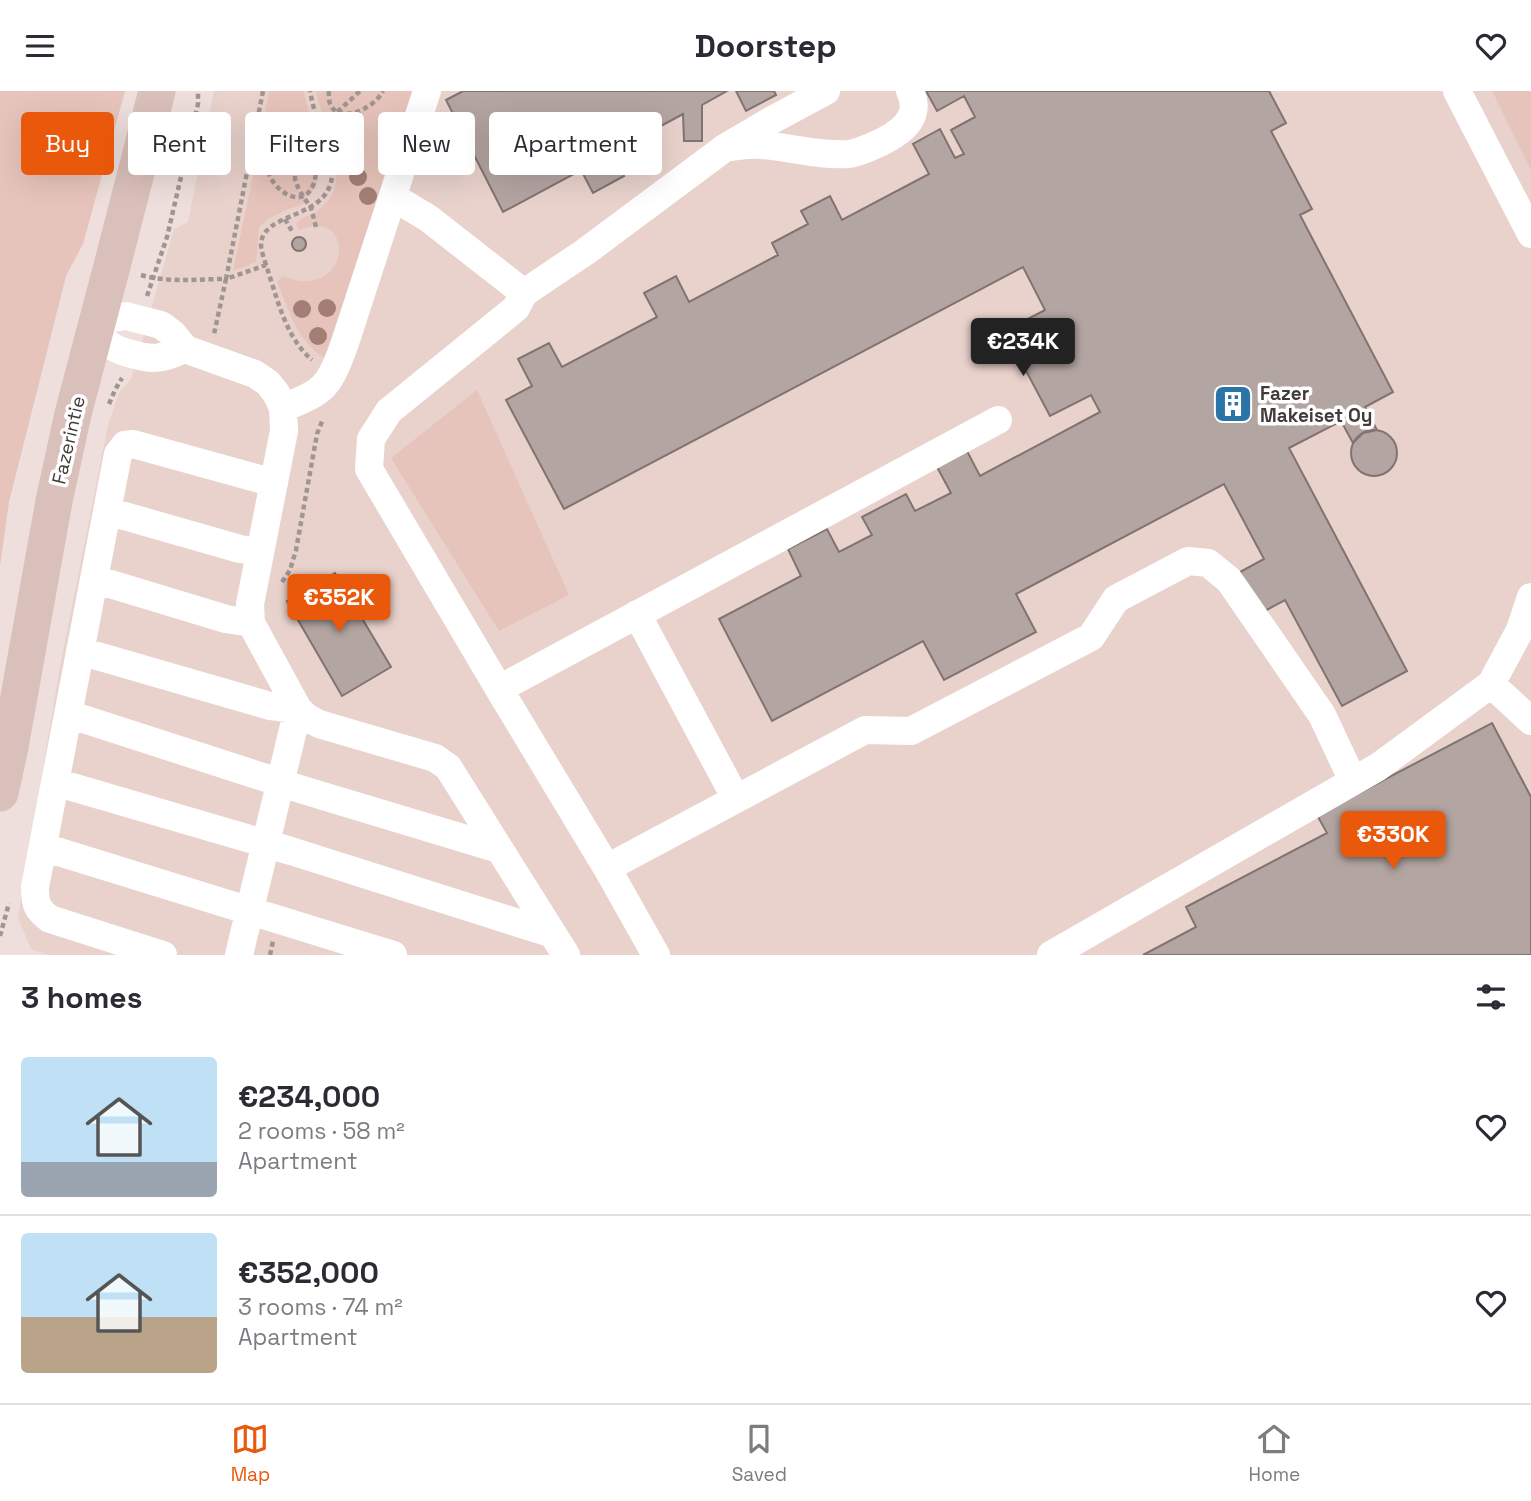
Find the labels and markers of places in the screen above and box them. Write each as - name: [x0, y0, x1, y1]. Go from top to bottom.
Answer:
- pin: €234K: [974, 319, 1072, 378]
- place label: Fazer Makeiset Oy: [1260, 381, 1373, 428]
- building icon: Fazer Makeiset Oy: [1212, 383, 1254, 425]
- pin: €352K: [290, 575, 388, 634]
- pin: €330K: [1344, 811, 1442, 871]

